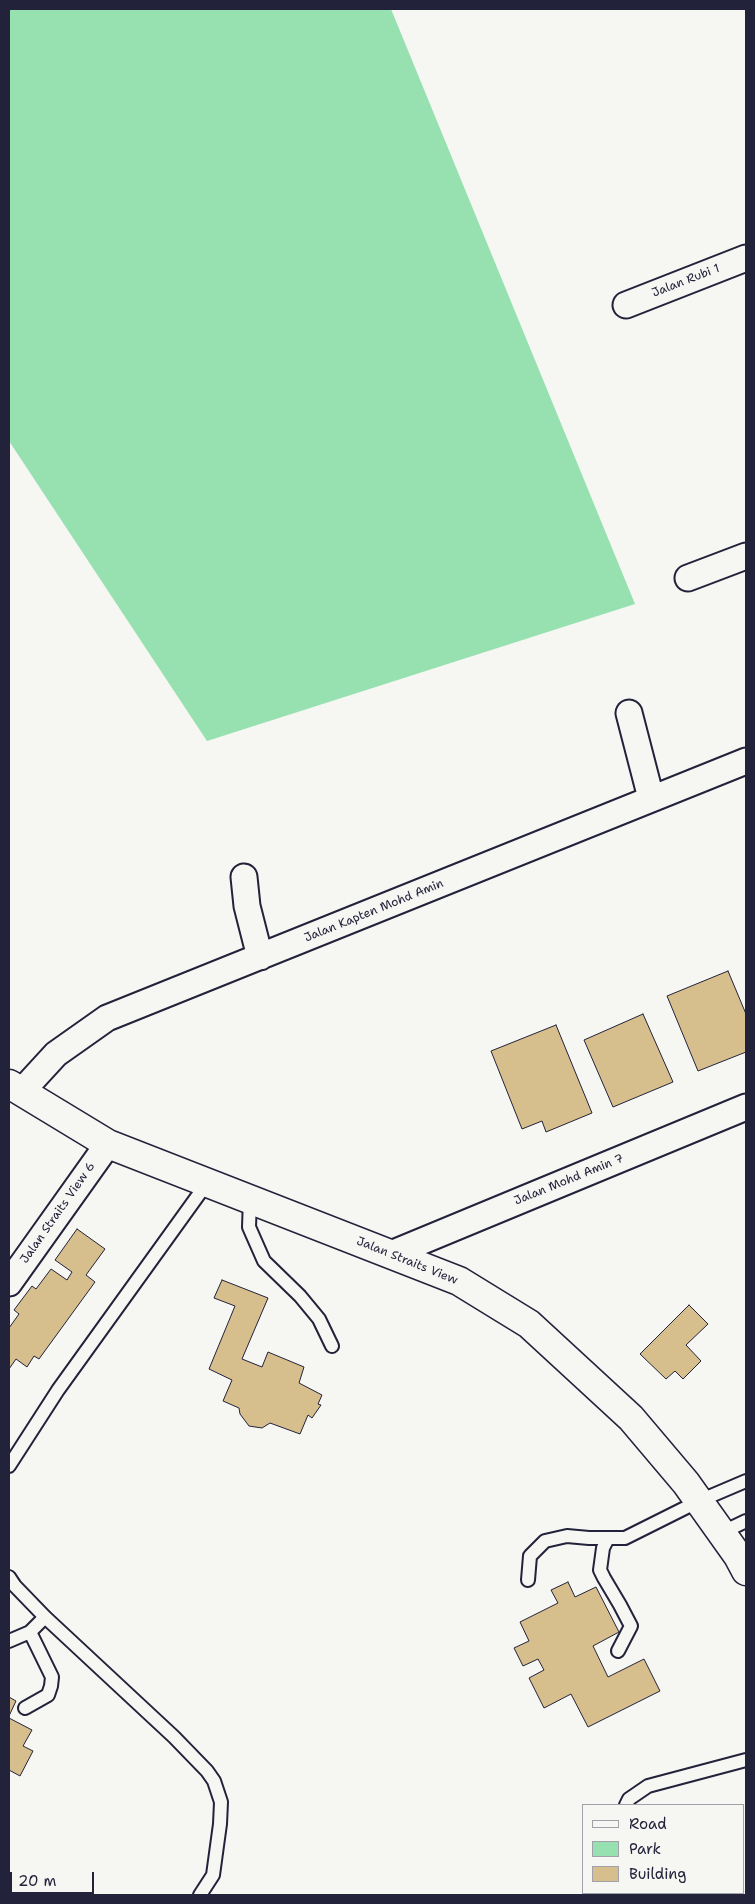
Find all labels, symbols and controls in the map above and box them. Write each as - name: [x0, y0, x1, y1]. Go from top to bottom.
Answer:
- street label: Jalan Rubi 1: [650, 261, 722, 301]
- street label: Jalan Kapten Mohd Amin: [302, 876, 446, 946]
- street label: Jalan Mohd Amin 7: [512, 1151, 626, 1209]
- street label: Jalan Straits View 6: [18, 1160, 98, 1266]
- street label: Jalan Straits View: [354, 1234, 460, 1288]
- legend: [582, 1804, 745, 1894]
- text: Road: [629, 1814, 667, 1834]
- text: Park: [629, 1839, 661, 1859]
- scale bar: [12, 1862, 96, 1894]
- text: Building: [629, 1864, 686, 1884]
- text: 20 m: [18, 1871, 57, 1891]

